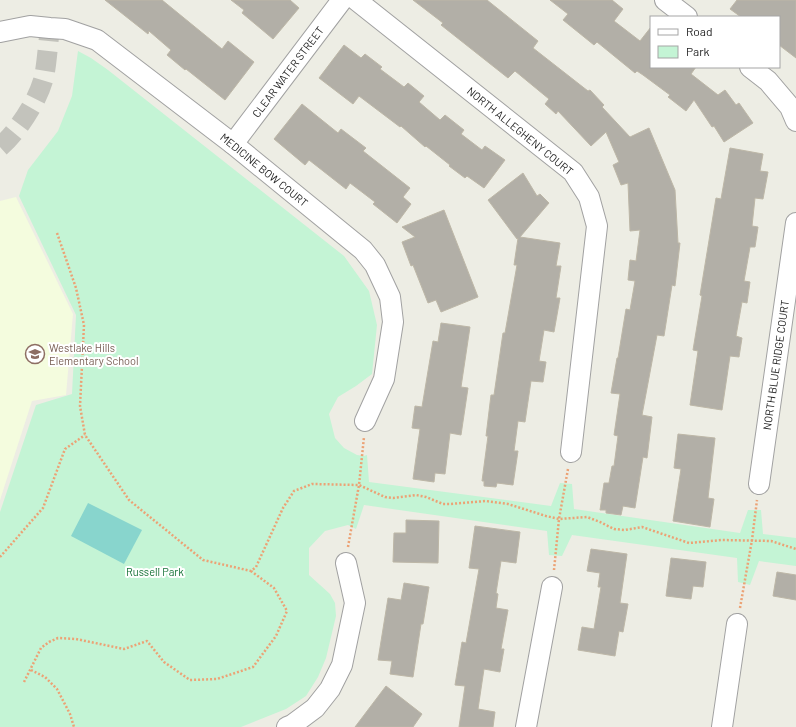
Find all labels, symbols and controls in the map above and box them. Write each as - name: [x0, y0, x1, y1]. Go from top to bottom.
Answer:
- legend: [650, 16, 780, 68]
- street label: CLEAR WATER STREET: [249, 24, 326, 120]
- text: Road: [686, 24, 713, 38]
- text: Park: [686, 44, 710, 58]
- street label: NORTH ALLEGHENY COURT: [465, 84, 576, 177]
- street label: MEDICINE BOW COURT: [218, 130, 311, 209]
- street label: NORTH BLUE RIDGE COURT: [760, 299, 791, 431]
- place label: Westlake Hills Elementary School: [49, 341, 139, 367]
- school or university icon: Westlake Hills Elementary School: [24, 343, 46, 365]
- park label: Russell Park: [126, 565, 184, 578]

